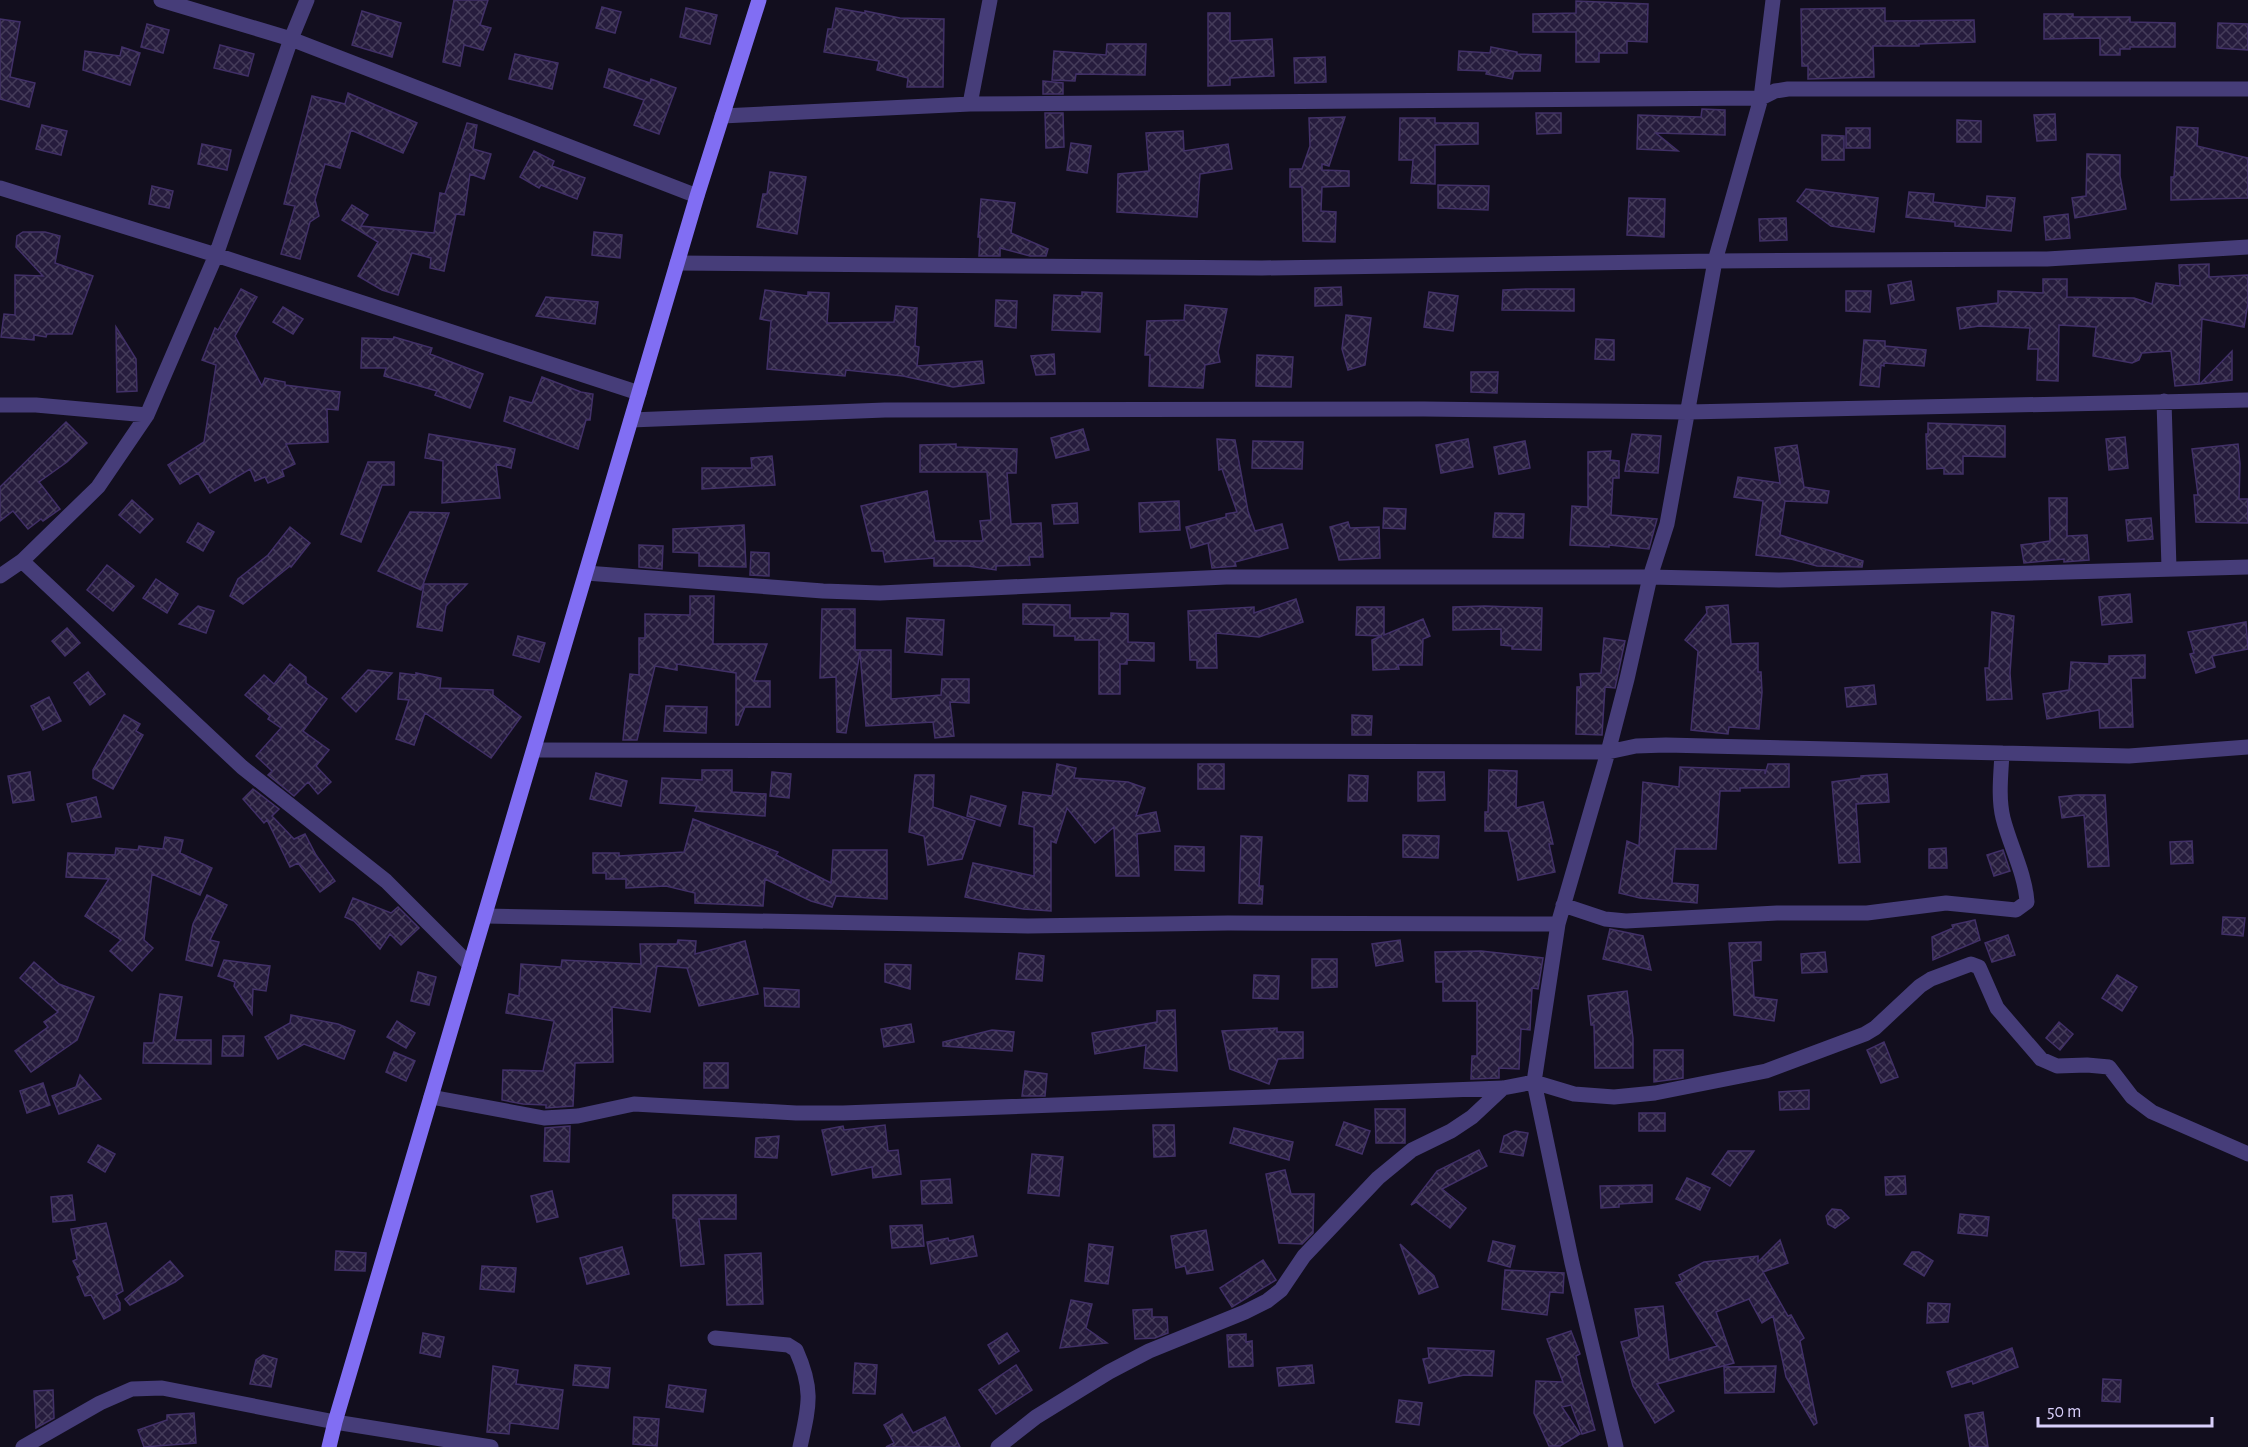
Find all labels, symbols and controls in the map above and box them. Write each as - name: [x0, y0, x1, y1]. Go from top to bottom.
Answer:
- scale bar: [2038, 1390, 2212, 1428]
- text: 50 m: [2047, 1403, 2081, 1421]

